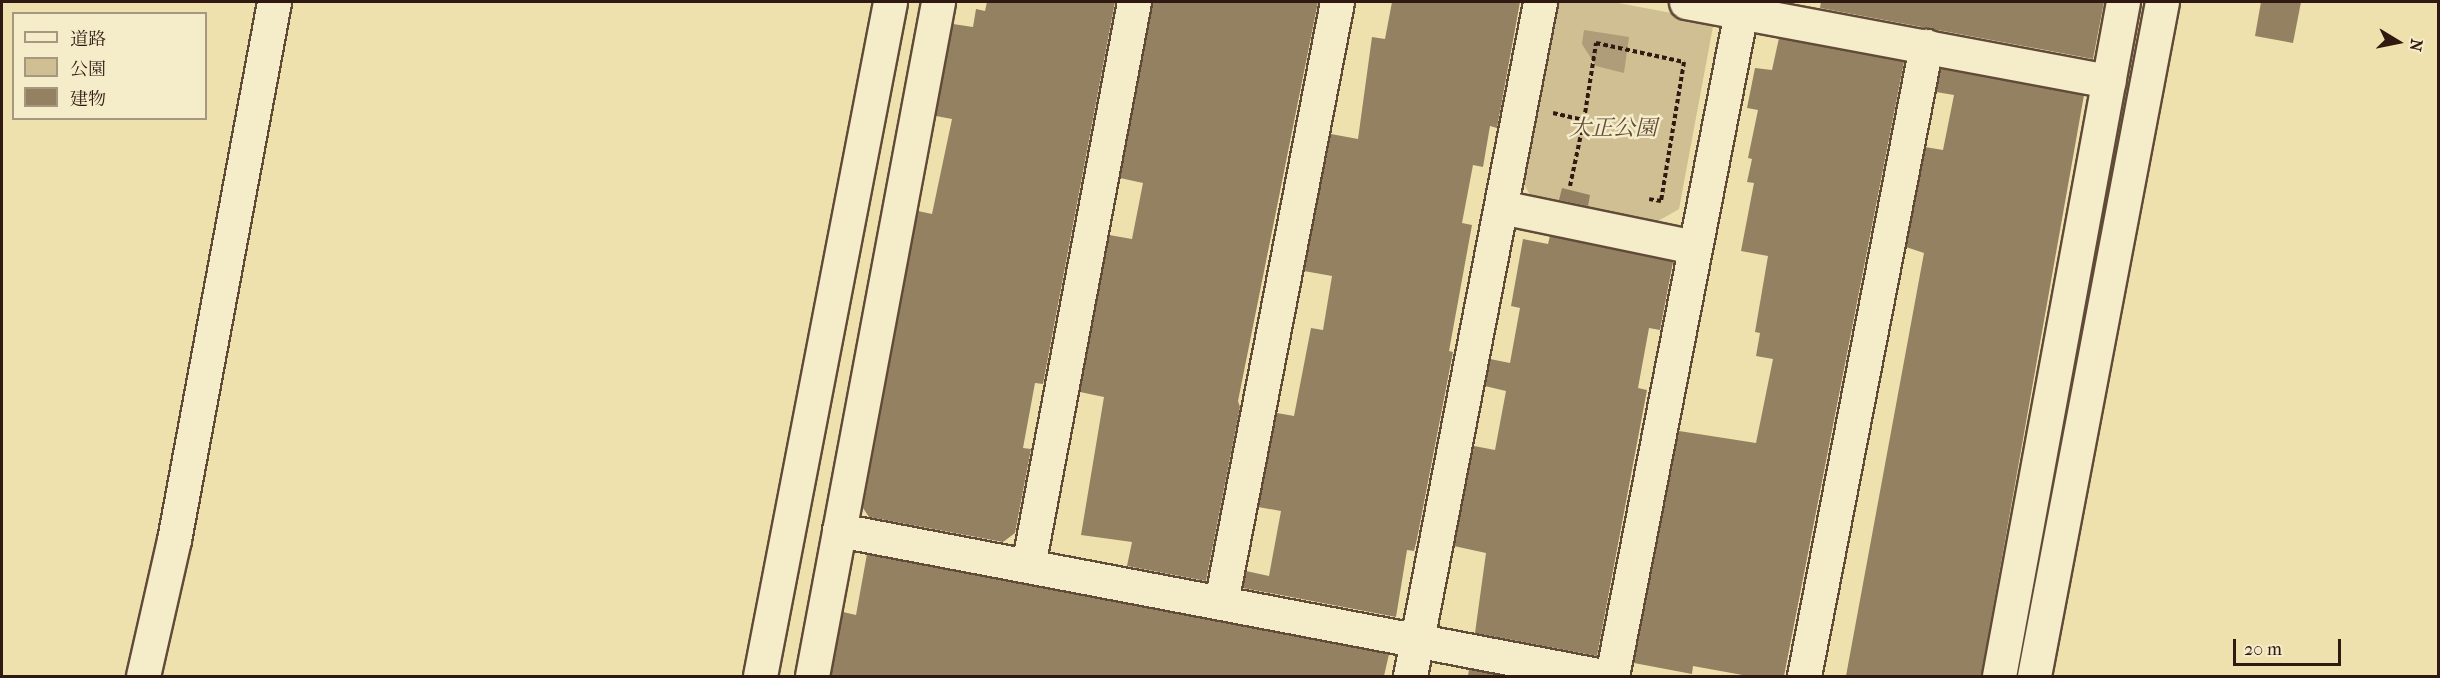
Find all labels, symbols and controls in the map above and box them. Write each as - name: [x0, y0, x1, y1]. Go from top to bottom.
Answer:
- legend: [12, 12, 207, 120]
- north arrow: [2368, 12, 2428, 72]
- text: 道路: [70, 29, 106, 50]
- text: N: [2406, 38, 2427, 53]
- text: 公園: [70, 59, 106, 80]
- text: 建物: [70, 89, 106, 110]
- park label: 大正公園: [1569, 116, 1657, 142]
- scale bar: [2236, 627, 2344, 665]
- text: 20 m: [2244, 639, 2282, 660]

